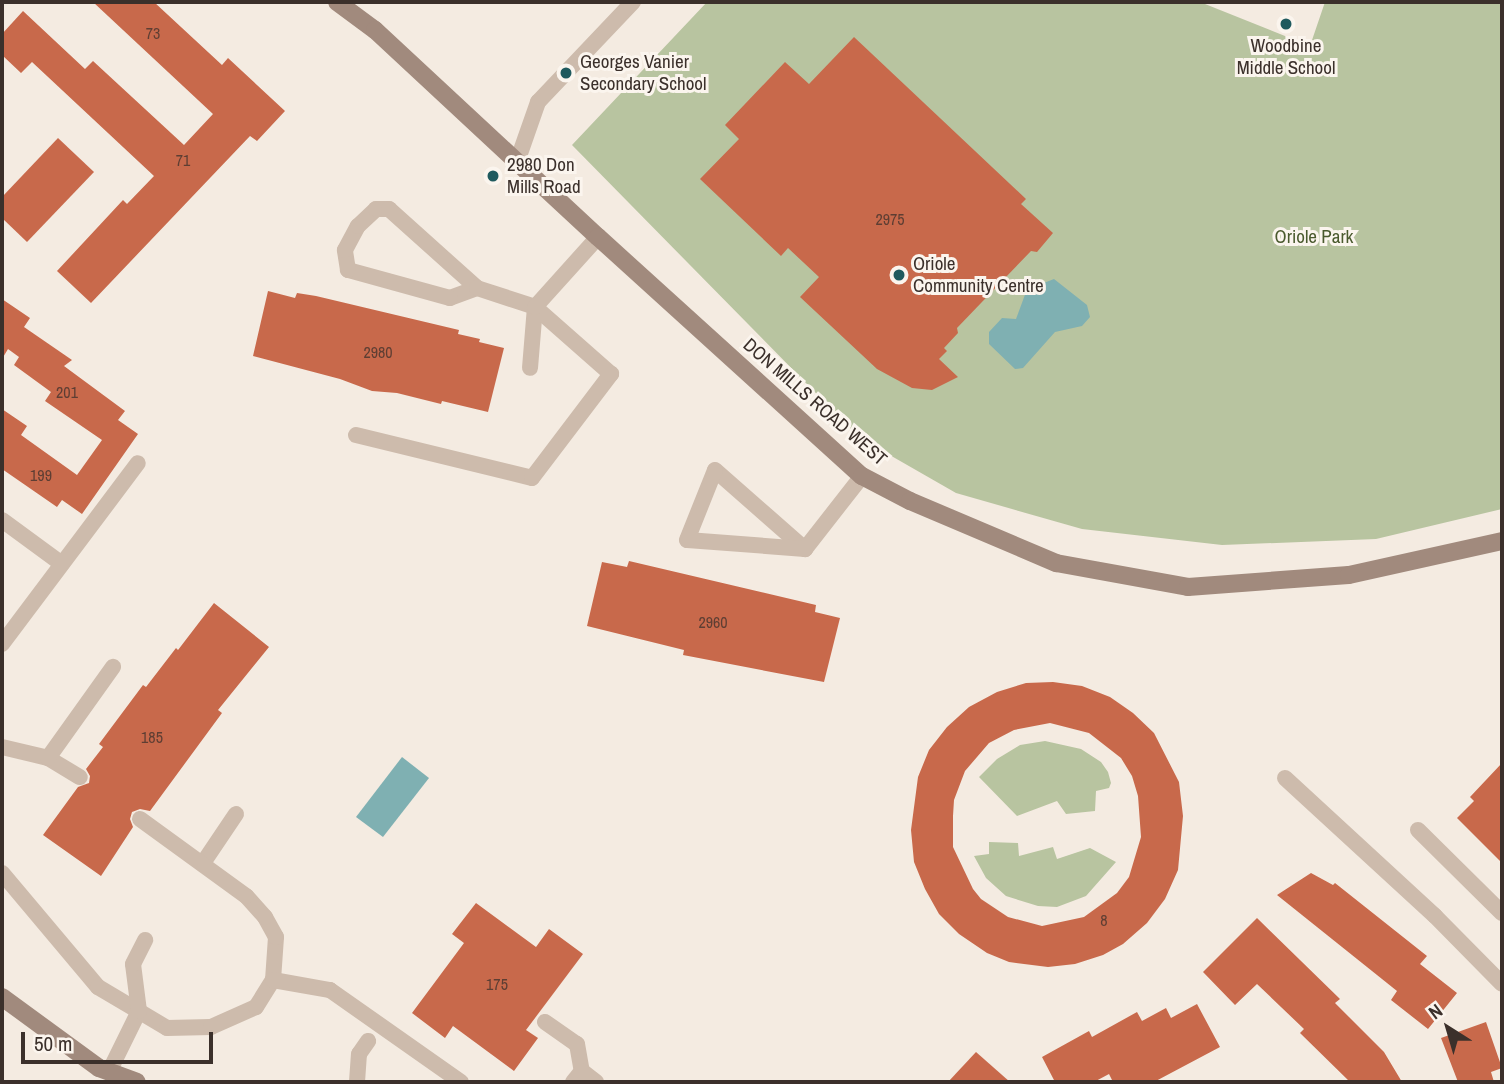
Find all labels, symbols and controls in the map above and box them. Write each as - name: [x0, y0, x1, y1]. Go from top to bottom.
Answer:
- marker: Woodbine Middle School: [1278, 16, 1294, 32]
- house number: 73: [146, 23, 160, 43]
- place label: Woodbine Middle School: [1237, 35, 1335, 79]
- place label: Georges Vanier Secondary School: [580, 51, 706, 95]
- marker: Georges Vanier Secondary School: [558, 65, 574, 81]
- house number: 71: [176, 150, 190, 170]
- place label: 2980 Don Mills Road: [507, 154, 581, 198]
- marker: 2980 Don Mills Road: [485, 168, 501, 184]
- house number: 2975: [875, 209, 905, 229]
- park label: Oriole Park: [1275, 226, 1353, 248]
- place label: Oriole Community Centre: [913, 253, 1044, 297]
- marker: Oriole Community Centre: [891, 267, 907, 283]
- street label: DON MILLS ROAD WEST: [739, 333, 891, 471]
- house number: 2980: [363, 342, 393, 362]
- house number: 201: [56, 382, 78, 402]
- house number: 199: [30, 465, 52, 485]
- house number: 2960: [698, 612, 728, 632]
- house number: 185: [141, 727, 163, 747]
- house number: 8: [1100, 910, 1108, 930]
- house number: 175: [486, 974, 508, 994]
- north arrow: [1413, 993, 1483, 1063]
- text: N: [1423, 997, 1448, 1025]
- scale bar: [24, 1018, 217, 1062]
- text: 50 m: [34, 1029, 72, 1058]

